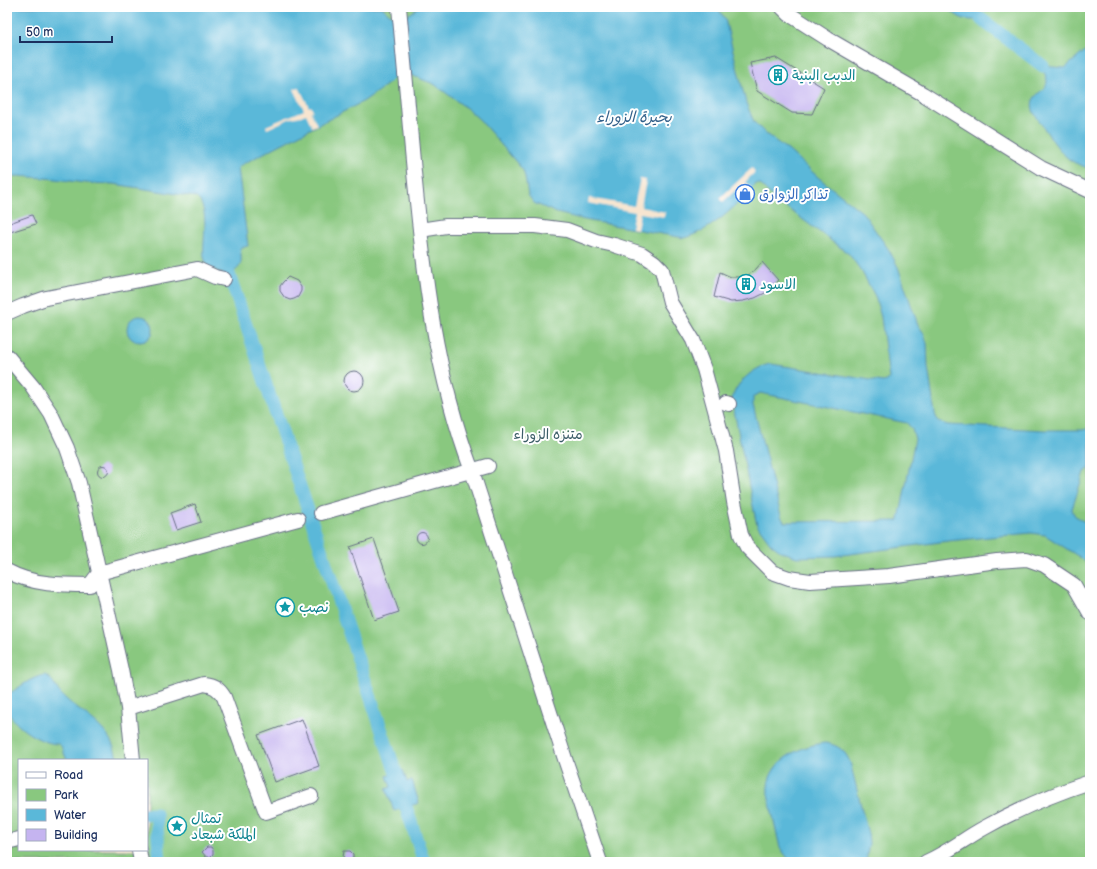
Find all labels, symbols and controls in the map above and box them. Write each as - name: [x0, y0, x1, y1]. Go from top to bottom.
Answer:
- scale bar: [20, 18, 112, 44]
- text: 50 m: [26, 25, 53, 40]
- building icon: الدبب البنية: [767, 64, 789, 86]
- place label: الدبب البنية: [792, 67, 855, 84]
- water label: بحيرة الزوراء: [596, 108, 672, 127]
- shop icon: تذاكر الزوارق: [734, 183, 756, 205]
- place label: تذاكر الزوارق: [759, 186, 829, 203]
- building icon: الاسود: [735, 273, 757, 295]
- place label: الاسود: [760, 276, 796, 293]
- park label: متنزه الزوراء: [513, 426, 583, 444]
- place icon: نصب: [274, 596, 296, 618]
- place label: نصب: [299, 599, 329, 616]
- legend: [18, 759, 148, 851]
- text: Road: [54, 768, 83, 783]
- text: Park: [54, 788, 78, 803]
- text: Water: [54, 808, 86, 823]
- place label: تمثال الملكة شبعاد: [191, 810, 256, 843]
- place icon: تمثال الملكة شبعاد: [166, 815, 188, 837]
- text: Building: [54, 828, 98, 843]

